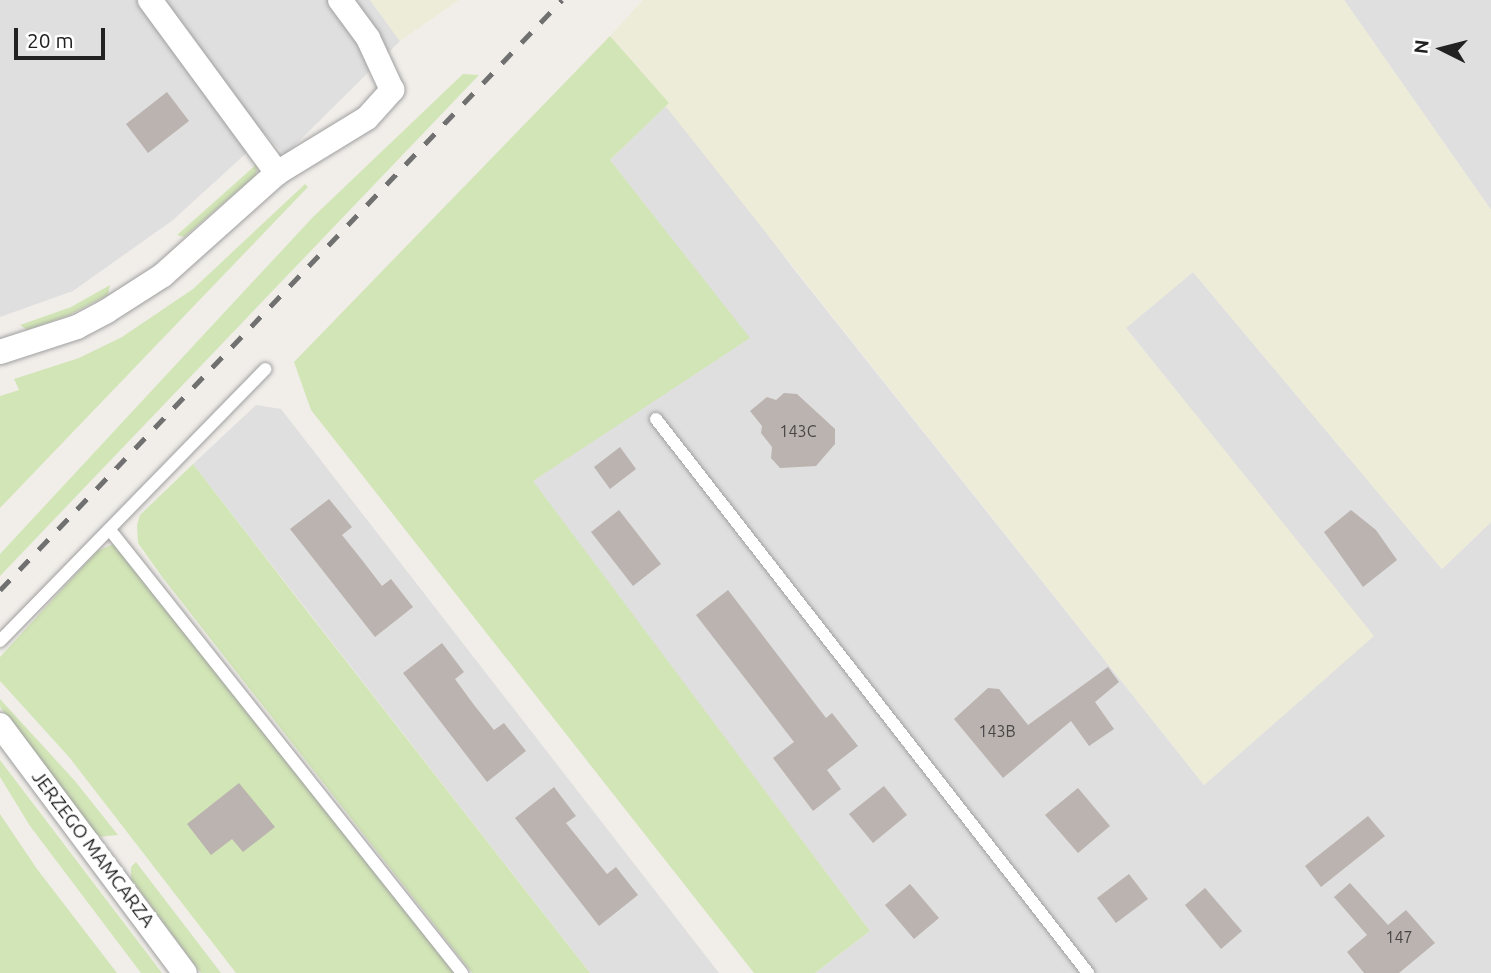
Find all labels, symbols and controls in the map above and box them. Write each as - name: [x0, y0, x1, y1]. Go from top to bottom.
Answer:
- scale bar: [18, 14, 108, 58]
- north arrow: [1407, 14, 1477, 84]
- text: 20 m: [27, 28, 74, 52]
- text: N: [1409, 39, 1433, 55]
- house number: 143C: [780, 421, 816, 441]
- house number: 143B: [978, 721, 1016, 741]
- street label: JERZEGO MAMCARZA: [27, 766, 159, 932]
- house number: 147: [1385, 927, 1413, 947]

